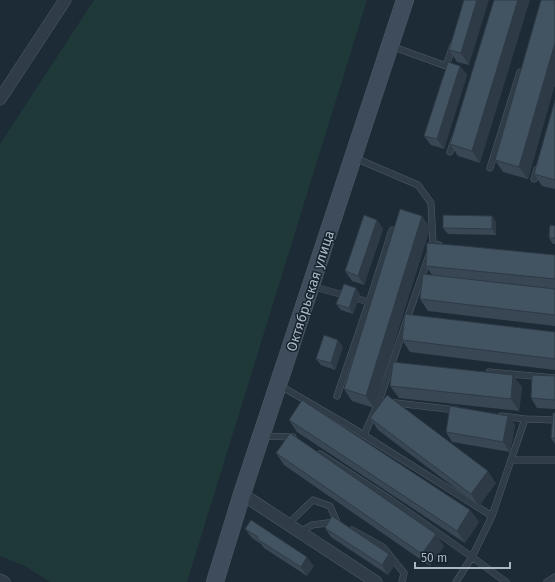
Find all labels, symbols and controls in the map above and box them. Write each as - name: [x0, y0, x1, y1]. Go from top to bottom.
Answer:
- street label: Октябрьская улица: [283, 229, 338, 354]
- scale bar: [415, 544, 510, 570]
- text: 50 m: [421, 551, 447, 565]

